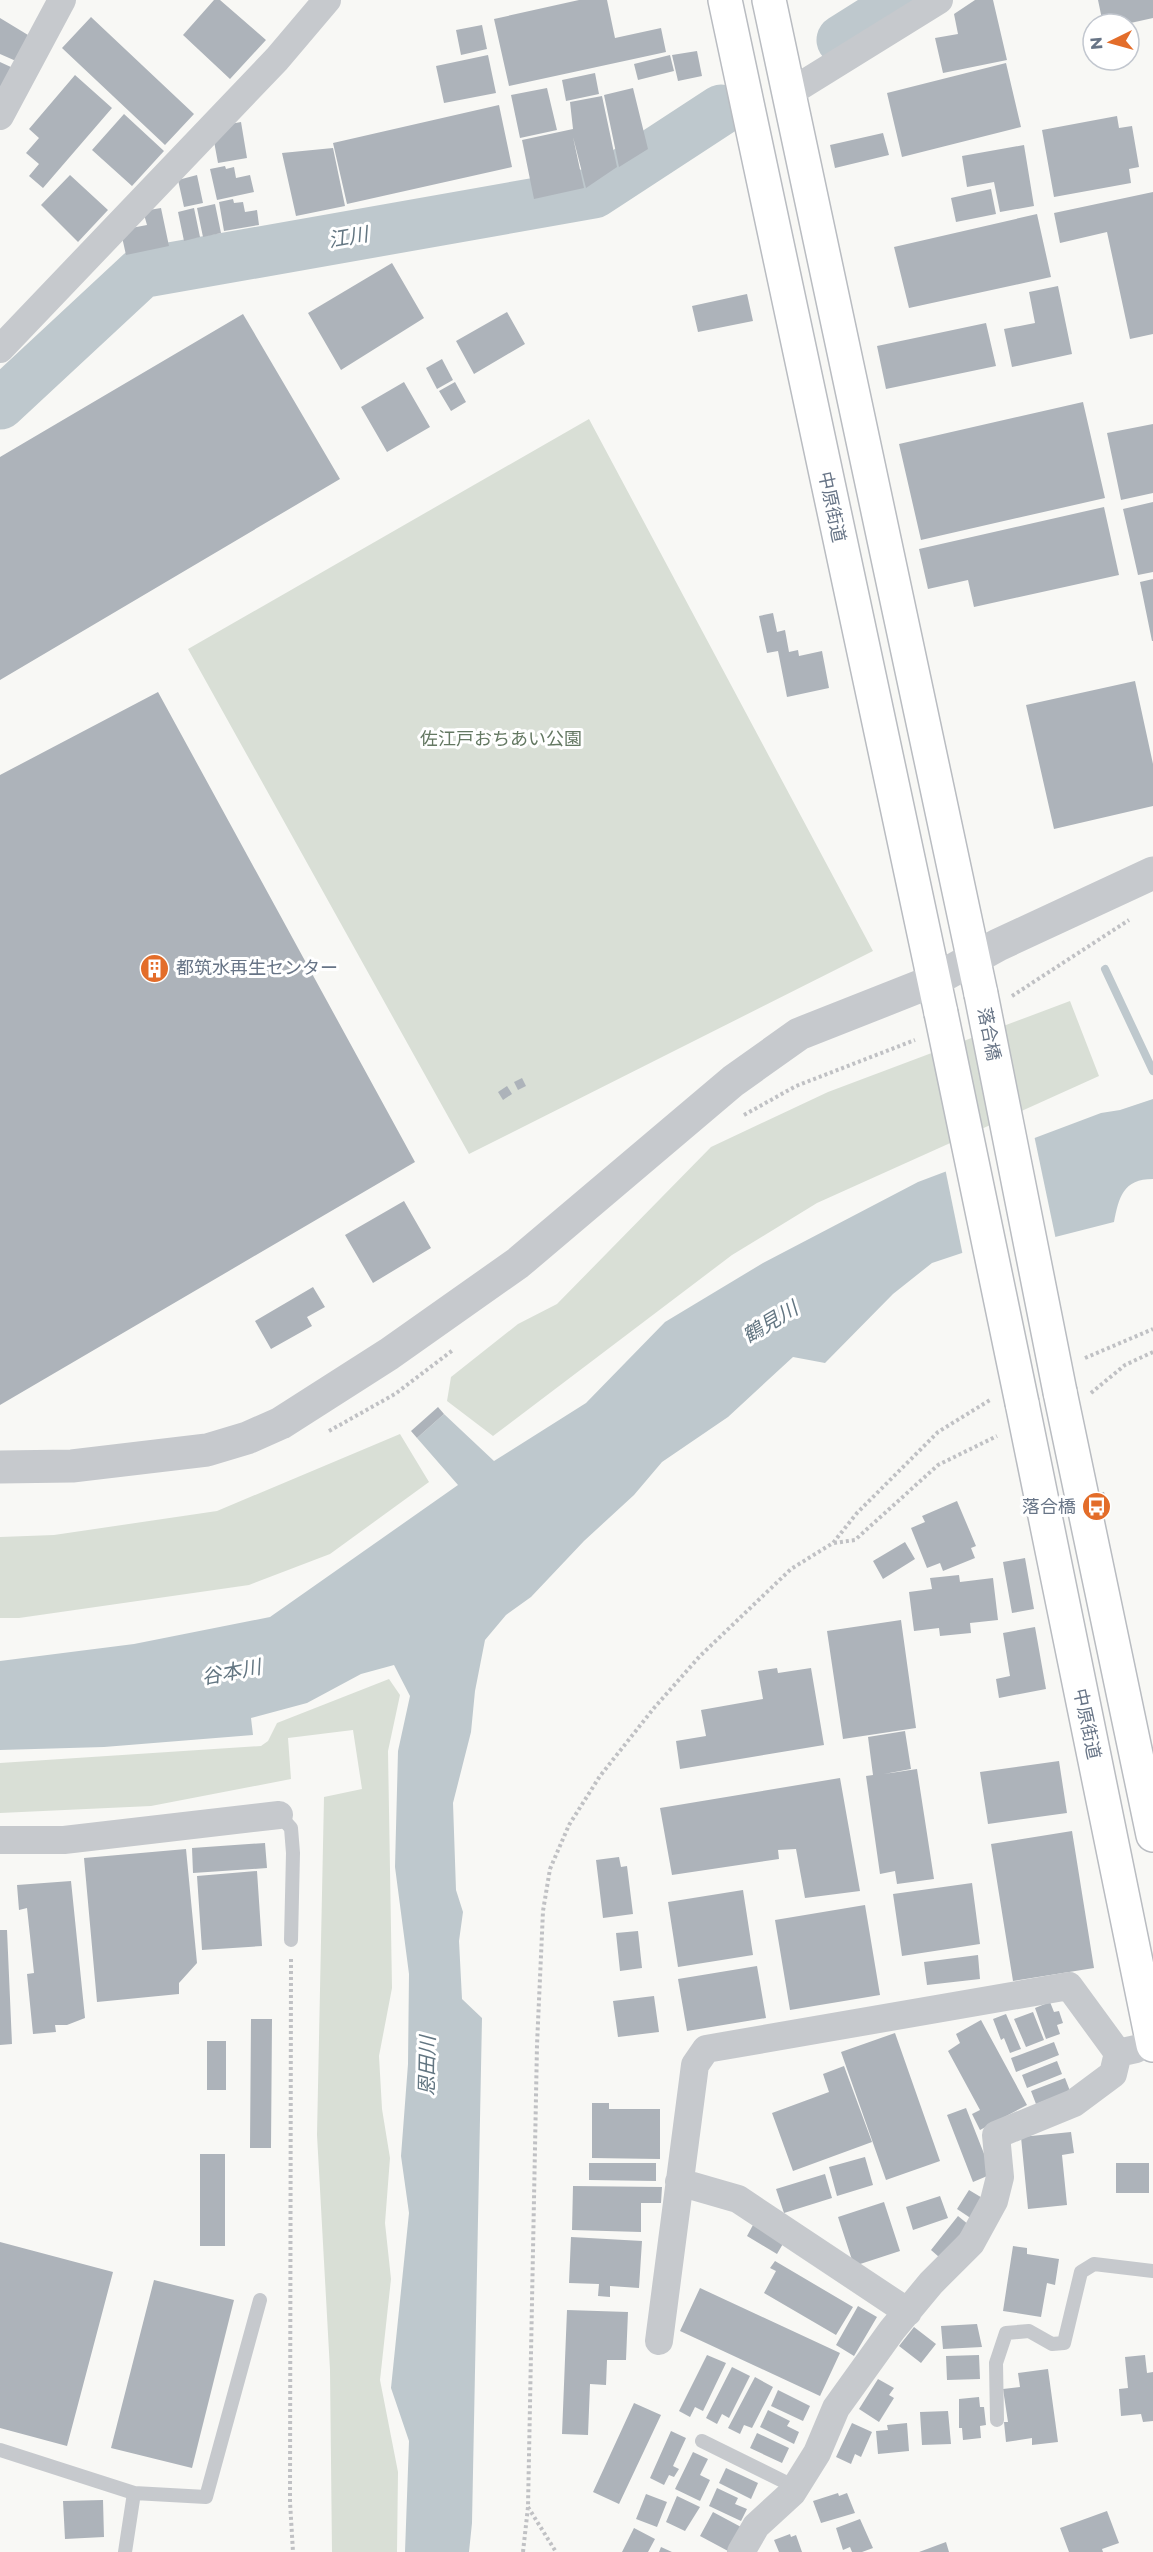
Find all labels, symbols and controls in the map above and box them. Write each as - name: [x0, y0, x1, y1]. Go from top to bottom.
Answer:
- north arrow: [1081, 12, 1141, 72]
- text: N: [1087, 36, 1107, 51]
- water label: 江川: [326, 221, 372, 252]
- street label: 中原街道: [814, 469, 850, 545]
- park label: 佐江戸おちあい公園: [420, 728, 582, 750]
- building icon: 都筑水再生センター: [139, 952, 171, 984]
- place label: 都筑水再生センター: [176, 957, 338, 979]
- street label: 落合橋: [973, 1005, 1005, 1063]
- water label: 鶴見川: [738, 1295, 804, 1348]
- bus stop icon: 落合橋: [1081, 1491, 1113, 1523]
- place label: 落合橋: [1022, 1496, 1076, 1518]
- water label: 谷本川: [199, 1654, 265, 1690]
- street label: 中原街道: [1069, 1686, 1105, 1762]
- water label: 恩田川: [414, 2034, 440, 2096]

